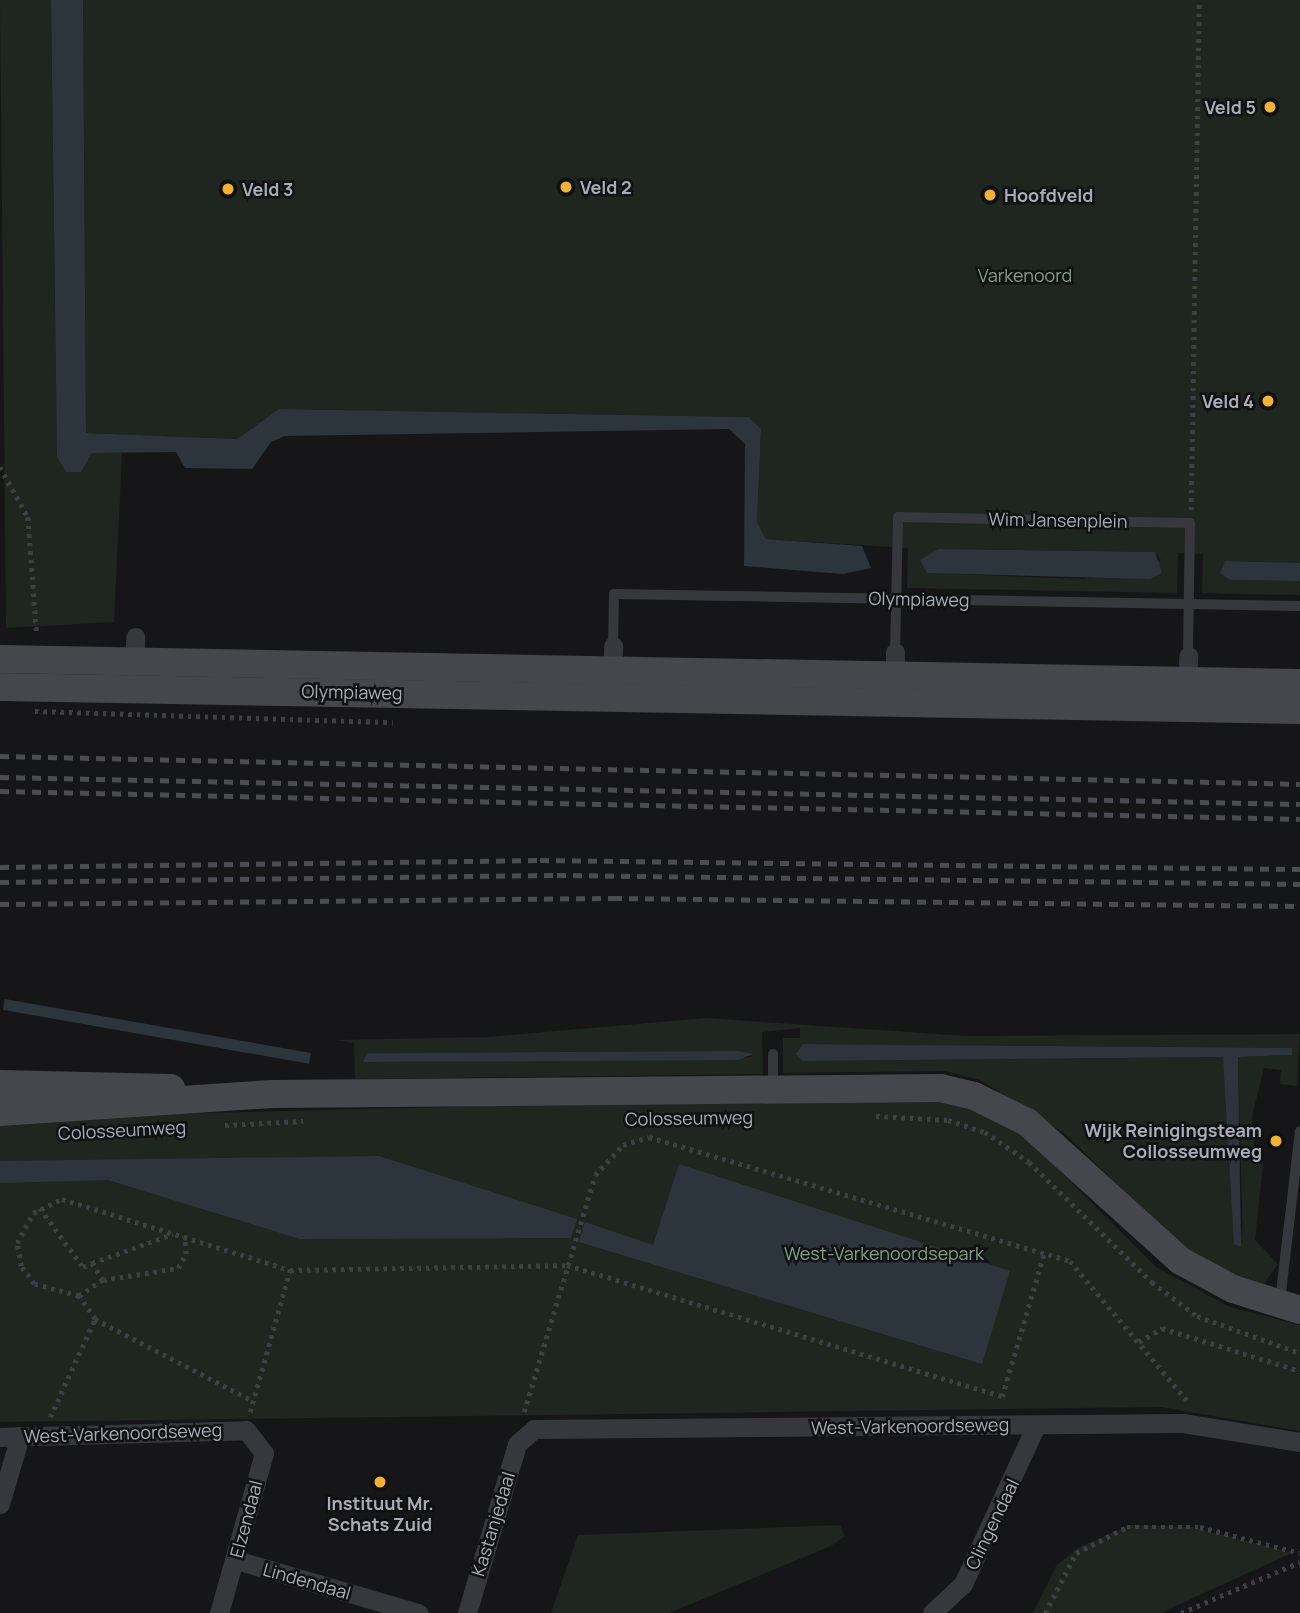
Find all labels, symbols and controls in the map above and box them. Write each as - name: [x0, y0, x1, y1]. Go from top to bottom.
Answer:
- place label: Veld 5: [1204, 96, 1256, 118]
- marker: Veld 5: [1262, 99, 1278, 115]
- place label: Veld 2: [580, 176, 632, 198]
- place label: Veld 3: [242, 178, 294, 200]
- marker: Veld 2: [558, 179, 574, 195]
- marker: Veld 3: [220, 181, 236, 197]
- place label: Hoofdveld: [1004, 184, 1093, 206]
- marker: Hoofdveld: [982, 187, 998, 203]
- park label: Varkenoord: [978, 264, 1072, 286]
- place label: Veld 4: [1202, 390, 1254, 412]
- marker: Veld 4: [1260, 393, 1276, 409]
- street label: Wim Jansenplein: [988, 508, 1128, 532]
- street label: Olympiaweg: [868, 587, 970, 611]
- street label: Olympiaweg: [301, 680, 403, 704]
- street label: Colosseumweg: [625, 1106, 753, 1130]
- street label: Colosseumweg: [57, 1116, 187, 1144]
- place label: Wijk Reinigingsteam Collosseumweg: [1084, 1120, 1262, 1162]
- marker: Wijk Reinigingsteam Collosseumweg: [1268, 1133, 1284, 1149]
- park label: West-Varkenoordsepark: [784, 1242, 984, 1264]
- street label: West-Varkenoordseweg: [811, 1413, 1009, 1439]
- street label: West-Varkenoordseweg: [23, 1419, 223, 1447]
- street label: Kastanjedaal: [467, 1469, 519, 1579]
- marker: Instituut Mr. Schats Zuid: [372, 1474, 388, 1490]
- street label: Clingendaal: [961, 1475, 1023, 1573]
- street label: Elzendaal: [225, 1478, 267, 1560]
- place label: Instituut Mr. Schats Zuid: [326, 1493, 434, 1536]
- street label: Lindendaal: [261, 1558, 353, 1604]

